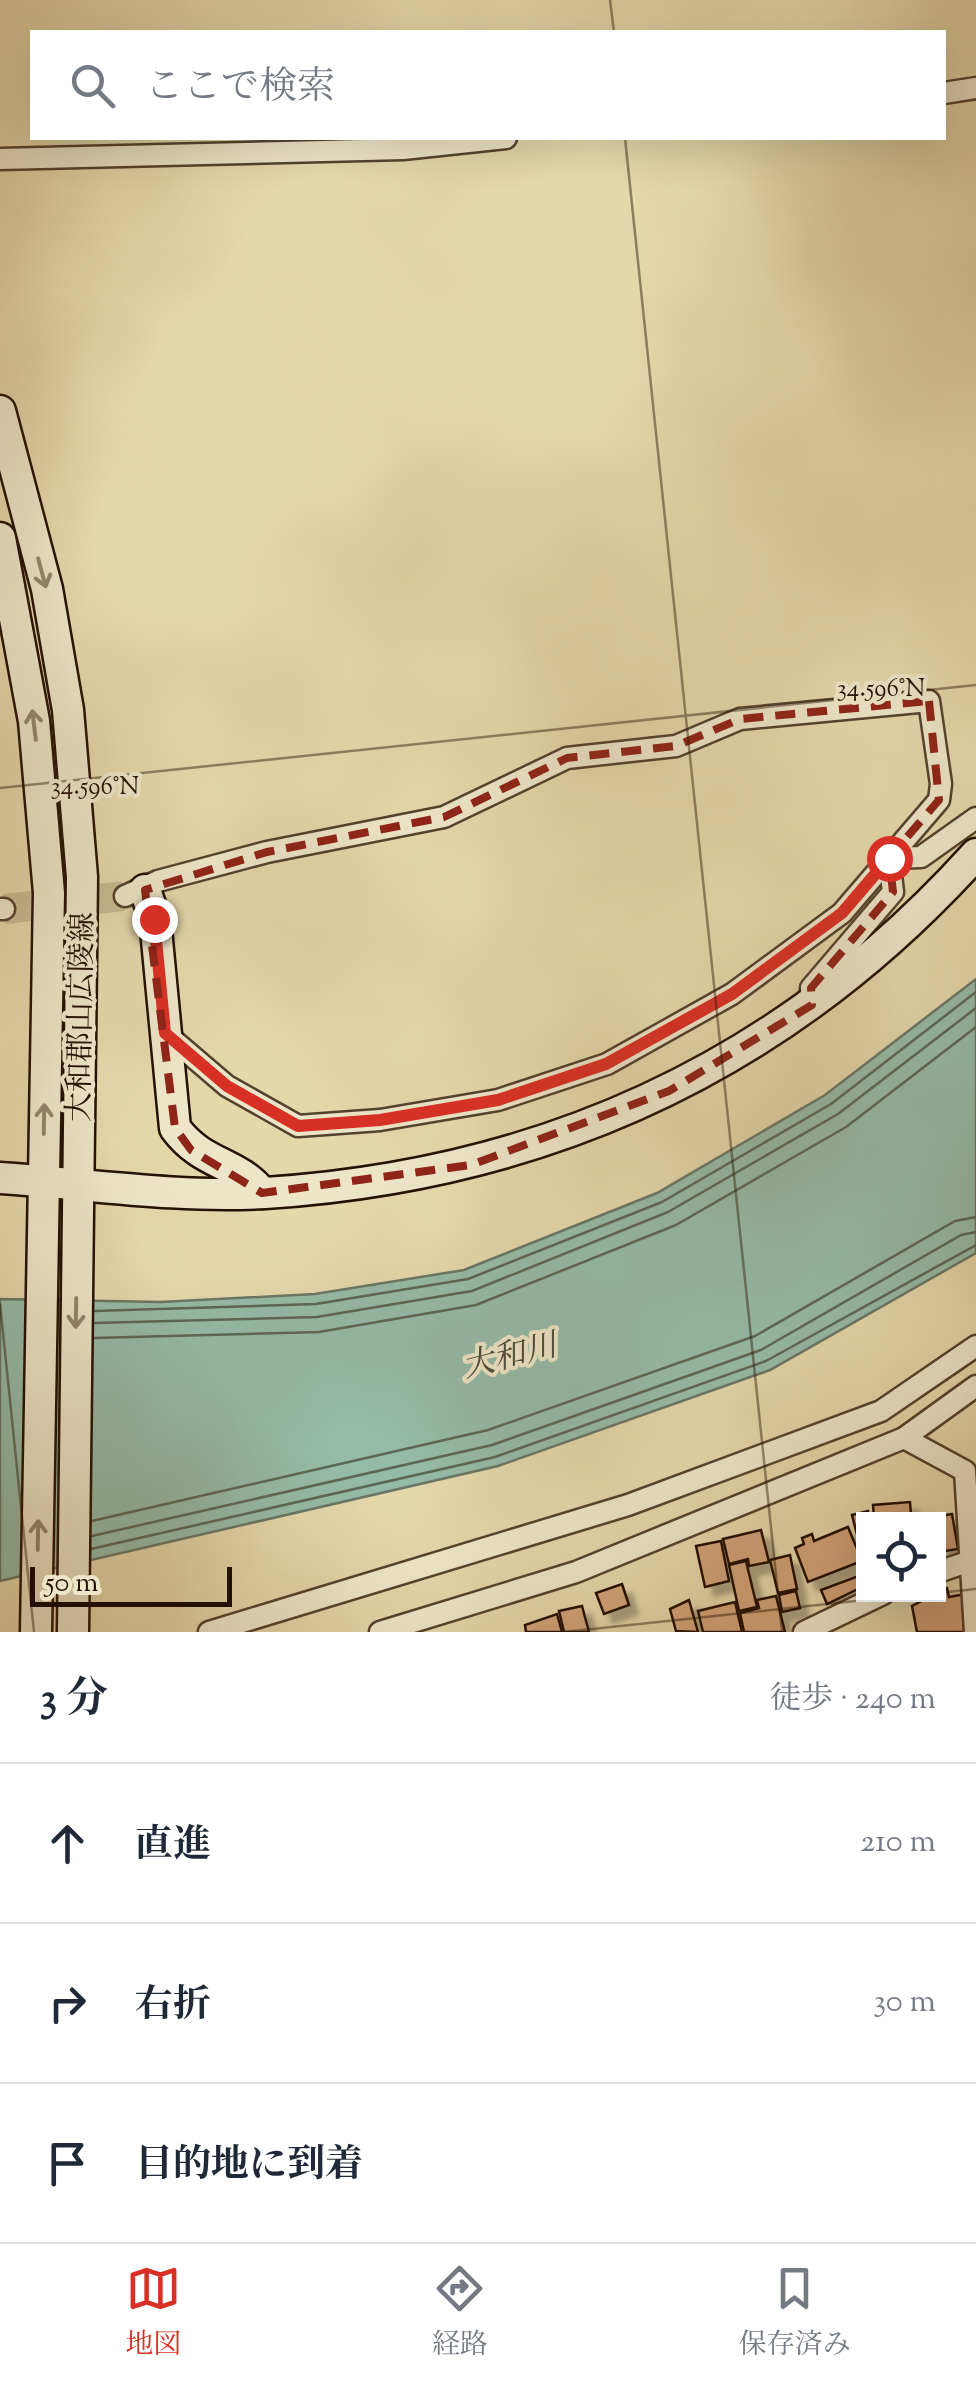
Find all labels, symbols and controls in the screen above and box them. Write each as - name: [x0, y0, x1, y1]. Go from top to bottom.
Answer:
- search box: [30, 30, 946, 140]
- icon: search: [65, 58, 120, 113]
- text: ここで検索: [145, 62, 335, 116]
- one-way arrow: [34, 557, 53, 588]
- text: 34.596°N: [837, 672, 925, 708]
- one-way arrow: [24, 709, 43, 741]
- text: 34.596°N: [51, 770, 139, 806]
- route start: [867, 836, 913, 882]
- route end: [132, 897, 178, 943]
- street label: 大和郡山広陵線: [59, 912, 106, 1122]
- one-way arrow: [34, 1104, 54, 1136]
- one-way arrow: [67, 1297, 86, 1329]
- water label: 大和川: [458, 1323, 565, 1392]
- map controls: [856, 1512, 946, 1602]
- button: locate: [856, 1512, 946, 1602]
- one-way arrow: [28, 1519, 47, 1551]
- scale bar: [30, 1562, 232, 1606]
- text: 50 m: [45, 1564, 99, 1604]
- text: 3 分: [40, 1671, 108, 1731]
- text: 徒歩 · 240 m: [769, 1677, 936, 1723]
- icon: ahead: [40, 1816, 95, 1871]
- text: 直進: [135, 1820, 211, 1874]
- text: 210 m: [860, 1820, 936, 1866]
- icon: right: [40, 1976, 95, 2031]
- text: 右折: [135, 1980, 211, 2034]
- text: 30 m: [873, 1980, 936, 2026]
- icon: arrive: [40, 2136, 95, 2191]
- text: 目的地に到着: [135, 2140, 363, 2194]
- tab: 地図: [125, 2261, 181, 2366]
- tab: 経路: [432, 2261, 488, 2366]
- tab: 保存済み: [739, 2261, 851, 2366]

